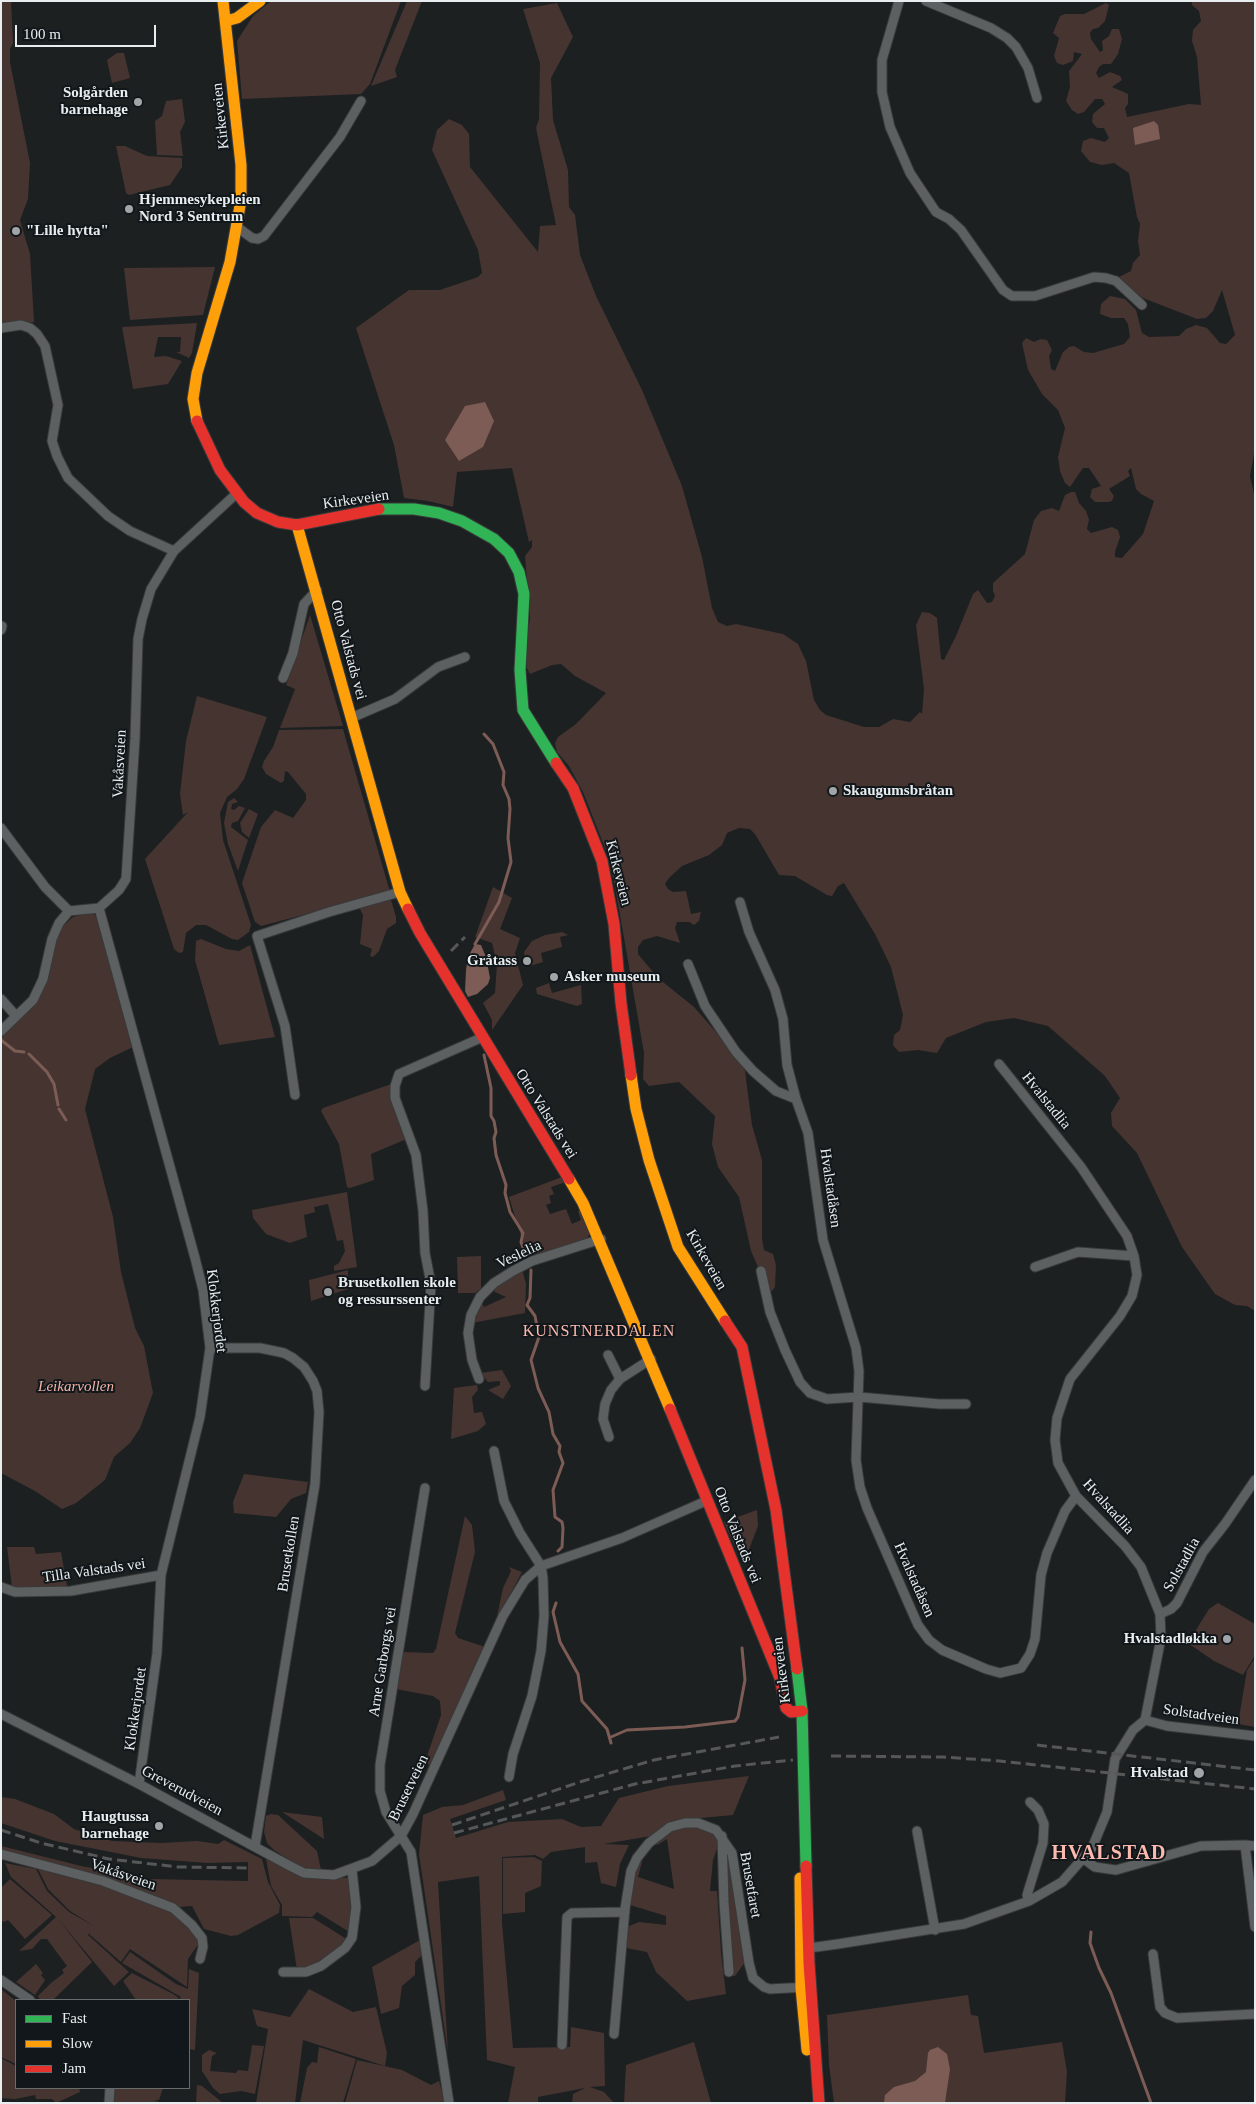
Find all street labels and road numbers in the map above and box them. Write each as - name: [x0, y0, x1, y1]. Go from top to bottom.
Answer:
- street label: Kirkeveien: [209, 82, 233, 150]
- street label: Kirkeveien: [322, 486, 390, 514]
- street label: Otto Valstads vei: [326, 598, 370, 702]
- street label: Vakåsveien: [109, 729, 131, 799]
- street label: Kirkeveien: [601, 838, 635, 908]
- street label: Otto Valstads vei: [511, 1066, 581, 1162]
- street label: Hvalstadlia: [1018, 1069, 1074, 1133]
- street label: Hvalstadåsen: [816, 1147, 844, 1229]
- street label: Kirkeveien: [682, 1227, 730, 1293]
- street label: Veslelia: [494, 1237, 544, 1273]
- street label: Klokkerjordet: [202, 1268, 230, 1354]
- street label: Hvalstadlia: [1078, 1476, 1138, 1538]
- street label: Otto Valstads vei: [709, 1484, 765, 1586]
- street label: Brusetkollen: [274, 1515, 304, 1593]
- street label: Solstadlia: [1160, 1535, 1204, 1595]
- street label: Hvalstadåsen: [890, 1540, 938, 1620]
- street label: Tilla Valstads vei: [41, 1555, 147, 1587]
- street label: Arne Garborgs vei: [365, 1606, 401, 1718]
- street label: Kirkeveien: [769, 1636, 795, 1704]
- street label: Klokkerjordet: [121, 1666, 151, 1752]
- street label: Solstadveien: [1162, 1701, 1240, 1729]
- street label: Brusetveien: [385, 1752, 433, 1824]
- street label: Greverudveien: [138, 1762, 226, 1820]
- street label: Brusetfaret: [735, 1851, 765, 1919]
- street label: Vakåsveien: [88, 1855, 158, 1895]

